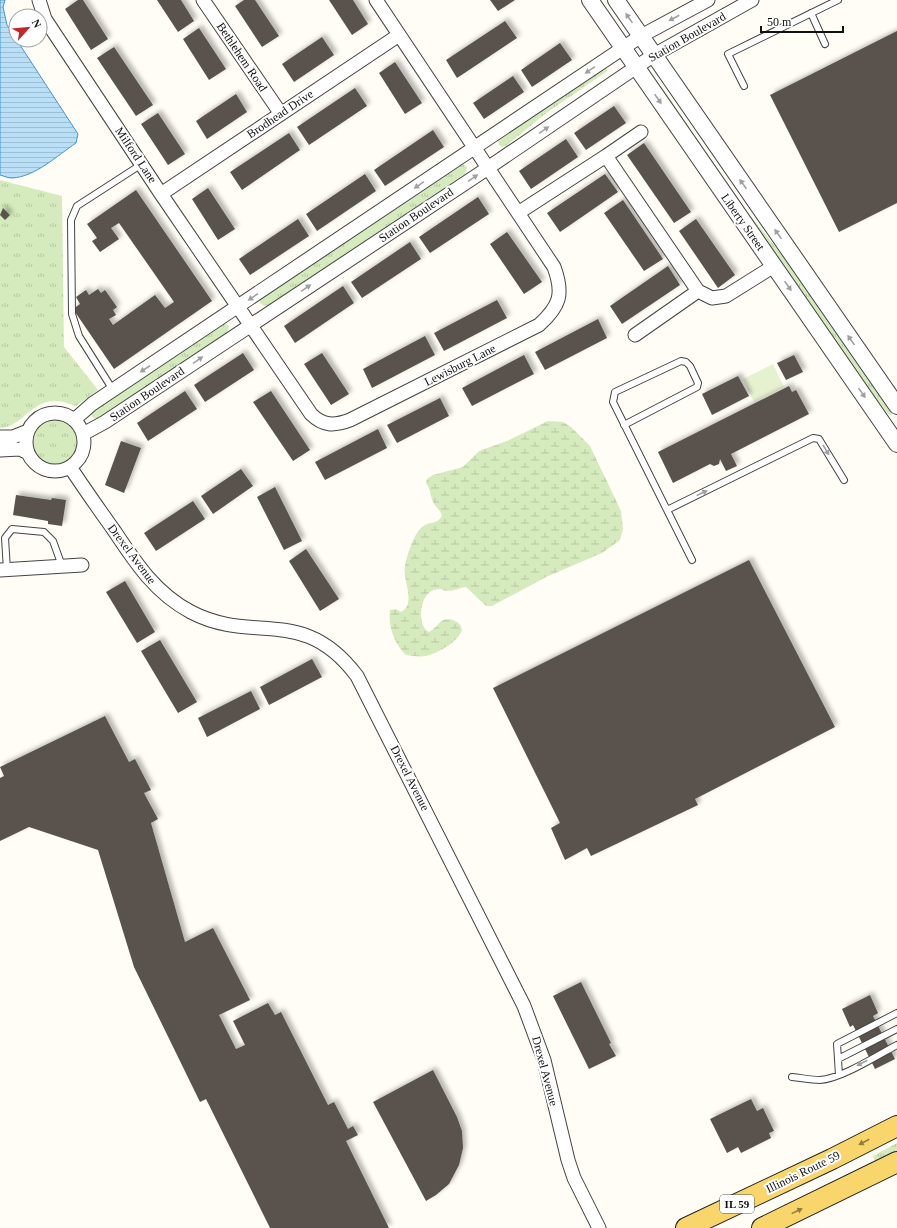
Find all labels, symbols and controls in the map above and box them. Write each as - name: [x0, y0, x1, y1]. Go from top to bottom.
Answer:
- north arrow: [8, 8, 48, 48]
- scale bar: [761, 8, 843, 34]
- street label: Station Boulevard: [646, 9, 728, 65]
- one-way arrow: [625, 12, 632, 24]
- one-way arrow: [668, 15, 680, 21]
- text: 50 m: [767, 15, 792, 29]
- text: N: [30, 17, 44, 30]
- street label: Bethlehem Road: [214, 20, 270, 94]
- one-way arrow: [585, 66, 595, 74]
- street label: Brodhead Drive: [244, 87, 316, 141]
- one-way arrow: [654, 94, 662, 104]
- street label: Milford Lane: [112, 124, 160, 186]
- one-way arrow: [538, 126, 549, 134]
- one-way arrow: [467, 174, 479, 181]
- one-way arrow: [739, 179, 747, 189]
- one-way arrow: [414, 181, 424, 189]
- street label: Station Boulevard: [376, 185, 456, 245]
- street label: Liberty Street: [718, 191, 768, 254]
- one-way arrow: [774, 228, 782, 239]
- one-way arrow: [784, 281, 792, 292]
- one-way arrow: [301, 284, 312, 292]
- one-way arrow: [248, 293, 259, 301]
- one-way arrow: [847, 334, 855, 345]
- street label: Lewisburg Lane: [422, 341, 498, 389]
- one-way arrow: [193, 356, 203, 364]
- street label: Station Boulevard: [107, 364, 187, 424]
- one-way arrow: [140, 365, 150, 373]
- one-way arrow: [858, 388, 866, 399]
- one-way arrow: [823, 444, 830, 456]
- one-way arrow: [696, 490, 708, 496]
- street label: Drexel Avenue: [105, 521, 159, 587]
- street label: Drexel Avenue: [388, 743, 432, 813]
- street label: Drexel Avenue: [529, 1035, 561, 1107]
- one-way arrow: [857, 1059, 868, 1066]
- one-way arrow: [859, 1139, 870, 1145]
- street label: Illinois Route 59: [764, 1148, 842, 1196]
- road number: IL 59: [720, 1195, 754, 1213]
- one-way arrow: [791, 1208, 803, 1214]

